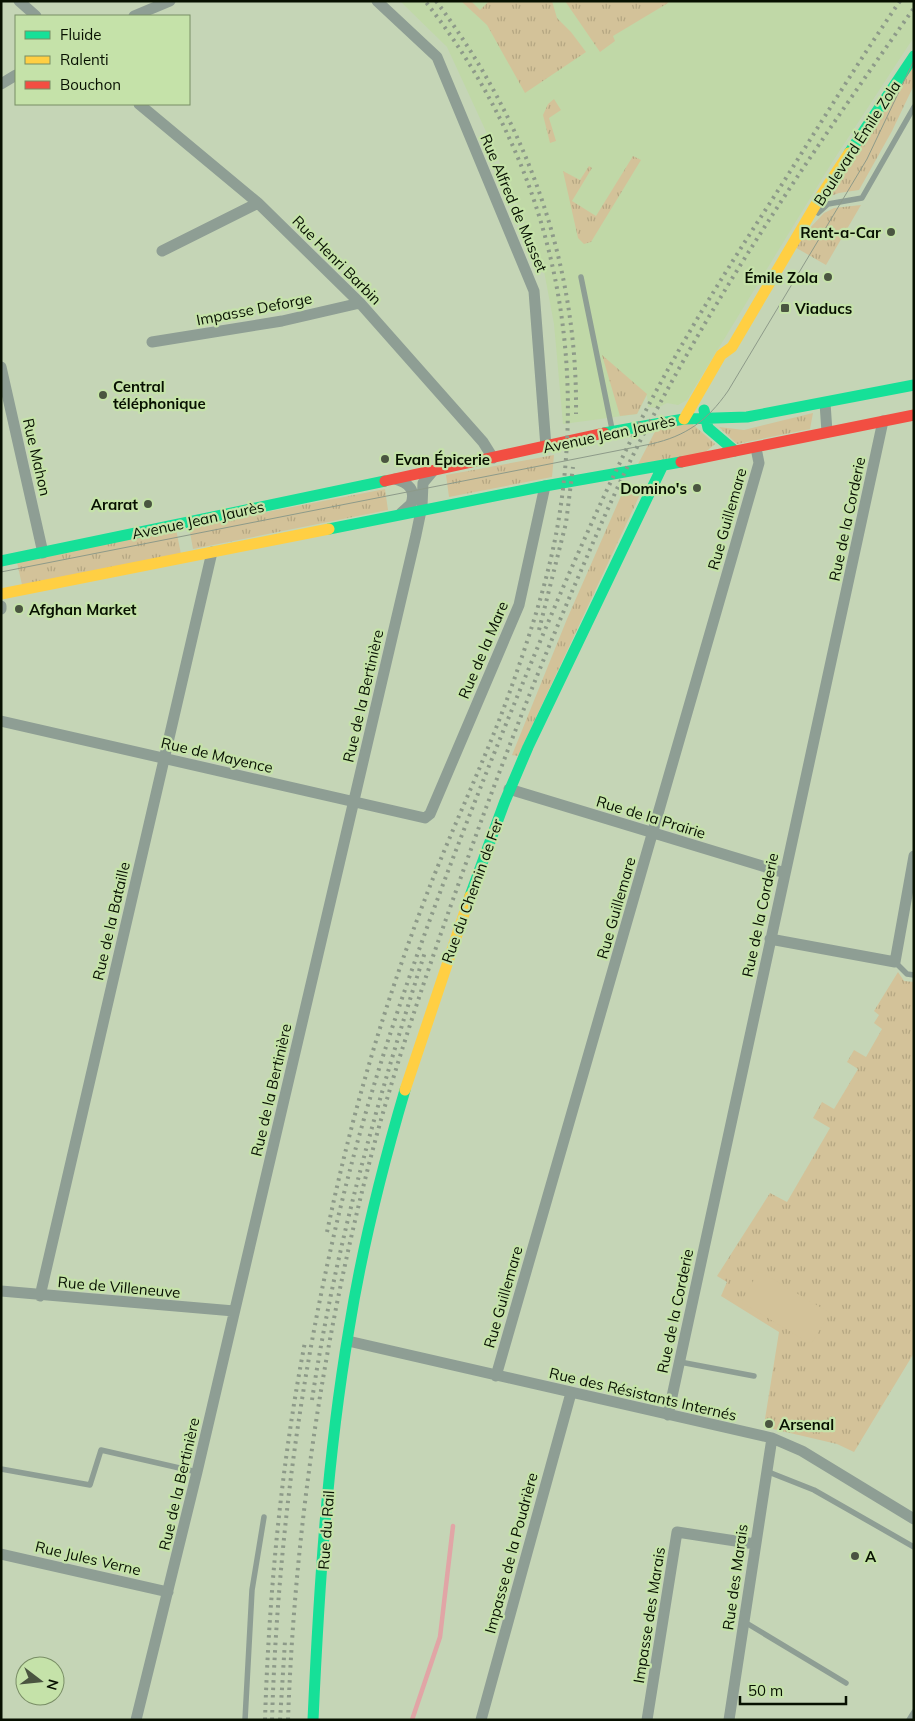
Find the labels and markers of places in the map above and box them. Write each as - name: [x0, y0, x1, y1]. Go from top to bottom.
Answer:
- place label: Rent-a-Car: [800, 223, 881, 242]
- marker: Rent-a-Car: [885, 226, 897, 238]
- place label: Émile Zola: [744, 268, 818, 287]
- marker: Émile Zola: [822, 271, 834, 283]
- place label: Viaducs: [794, 299, 852, 318]
- marker: Viaducs: [779, 302, 791, 314]
- place label: Central téléphonique: [113, 377, 206, 413]
- marker: Central téléphonique: [97, 389, 109, 401]
- place label: Evan Épicerie: [395, 450, 490, 469]
- marker: Evan Épicerie: [379, 453, 391, 465]
- place label: Domino's: [620, 479, 687, 498]
- marker: Domino's: [691, 482, 703, 494]
- place label: Ararat: [91, 495, 138, 514]
- marker: Ararat: [142, 498, 154, 510]
- place label: Afghan Market: [29, 600, 137, 619]
- marker: Afghan Market: [13, 603, 25, 615]
- place label: Arsenal: [779, 1415, 834, 1434]
- marker: Arsenal: [763, 1418, 775, 1430]
- place label: A: [865, 1547, 877, 1566]
- marker: A: [849, 1550, 861, 1562]

